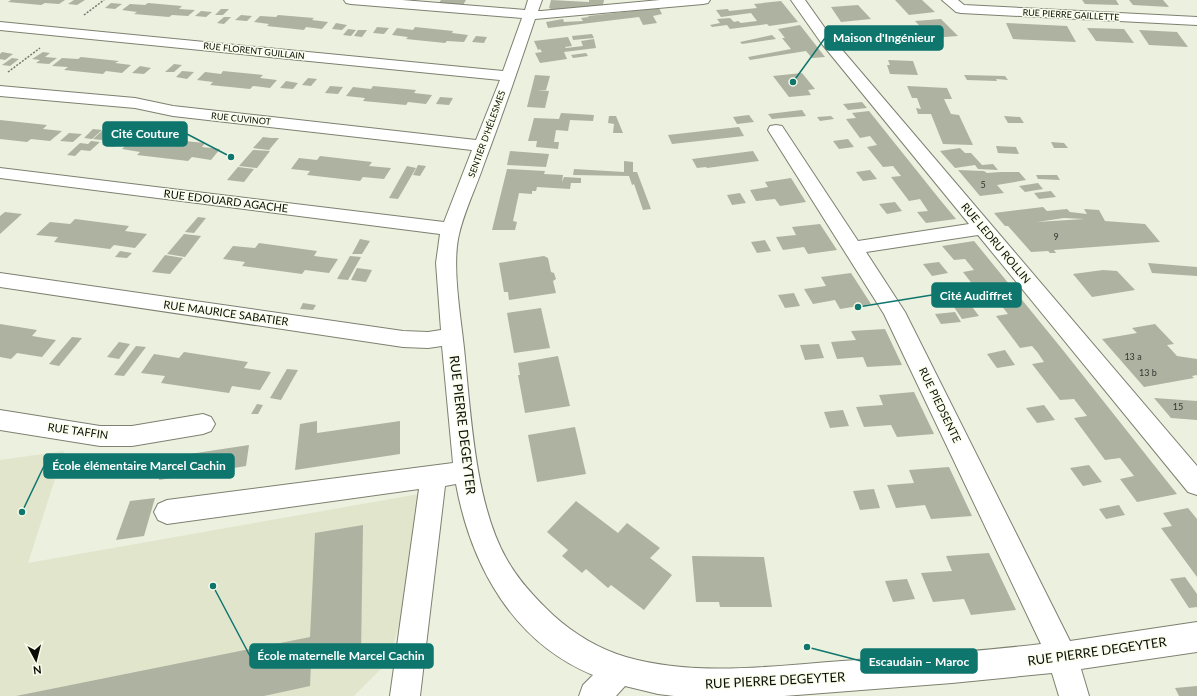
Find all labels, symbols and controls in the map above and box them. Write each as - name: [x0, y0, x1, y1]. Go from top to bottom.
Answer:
- street label: RUE PIERRE GAILLETTE: [1022, 6, 1120, 23]
- callout: Maison d'Ingénieur: [825, 26, 943, 50]
- text: Maison d'Ingénieur: [833, 30, 935, 45]
- street label: RUE FLORENT GUILLAIN: [203, 40, 305, 61]
- street label: SENTIER D'HÉLESMES: [466, 89, 507, 179]
- street label: RUE CUVINOT: [211, 110, 272, 127]
- callout: Cité Couture: [103, 122, 187, 146]
- text: Cité Couture: [111, 126, 180, 141]
- house number: 5: [980, 179, 986, 190]
- street label: RUE EDOUARD AGACHE: [163, 186, 289, 215]
- street label: RUE LEDRU ROLLIN: [959, 200, 1034, 285]
- house number: 9: [1053, 231, 1059, 242]
- callout: Cité Audiffret: [932, 283, 1021, 307]
- text: Cité Audiffret: [940, 288, 1013, 303]
- street label: RUE MAURICE SABATIER: [163, 297, 289, 328]
- house number: 13 a: [1124, 351, 1142, 362]
- street label: RUE PIERRE DEGEYTER: [447, 354, 480, 496]
- street label: RUE PIEDSENTE: [917, 365, 964, 445]
- house number: 13 b: [1139, 367, 1157, 378]
- house number: 15: [1173, 401, 1183, 412]
- street label: RUE TAFFIN: [47, 420, 109, 441]
- callout: École élémentaire Marcel Cachin: [44, 454, 234, 478]
- text: École élémentaire Marcel Cachin: [52, 458, 226, 473]
- street label: RUE PIERRE DEGEYTER: [1026, 633, 1168, 669]
- north arrow: [16, 640, 56, 680]
- callout: École maternelle Marcel Cachin: [250, 644, 433, 668]
- text: École maternelle Marcel Cachin: [257, 648, 425, 663]
- callout: Escaudain – Maroc: [861, 649, 977, 673]
- text: Escaudain – Maroc: [869, 654, 969, 669]
- text: N: [32, 663, 42, 677]
- street label: RUE PIERRE DEGEYTER: [705, 668, 846, 692]

